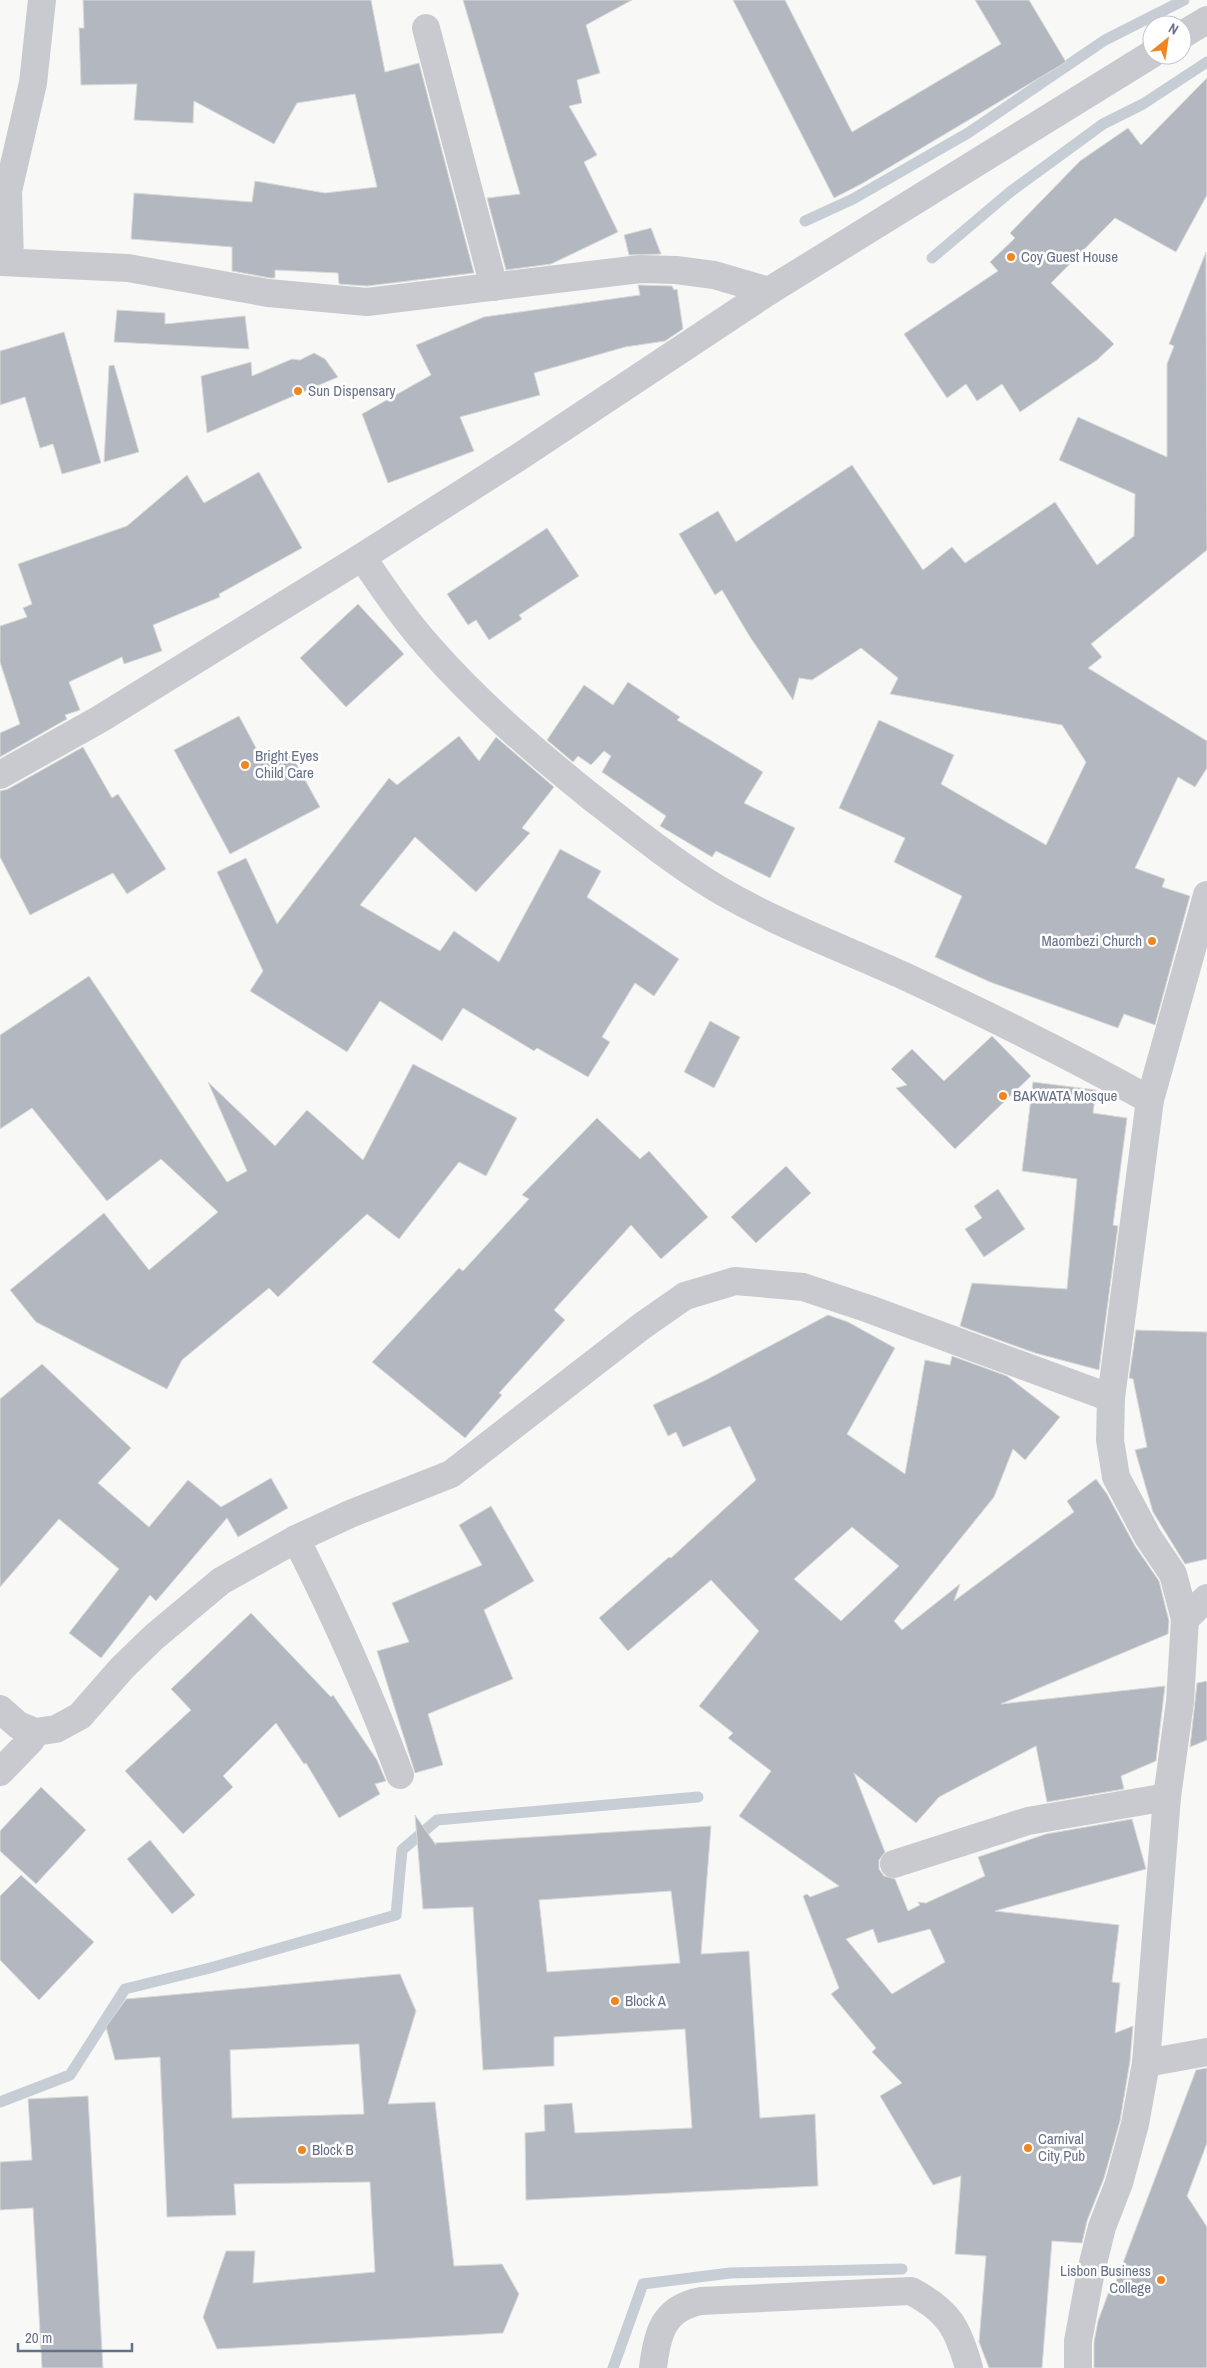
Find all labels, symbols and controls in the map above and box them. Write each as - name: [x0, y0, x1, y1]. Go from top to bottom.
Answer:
- north arrow: [1142, 15, 1192, 65]
- text: N: [1165, 19, 1182, 39]
- place label: Coy Guest House: [1021, 246, 1118, 267]
- marker: Coy Guest House: [1005, 251, 1017, 263]
- place label: Sun Dispensary: [308, 380, 396, 401]
- marker: Sun Dispensary: [292, 385, 304, 397]
- place label: Bright Eyes Child Care: [255, 745, 319, 783]
- marker: Bright Eyes Child Care: [239, 759, 251, 771]
- place label: Maombezi Church: [1042, 930, 1142, 951]
- marker: Maombezi Church: [1146, 935, 1158, 947]
- place label: BAKWATA Mosque: [1013, 1085, 1118, 1106]
- marker: BAKWATA Mosque: [997, 1090, 1009, 1102]
- place label: Block A: [625, 1990, 667, 2011]
- marker: Block A: [609, 1995, 621, 2007]
- place label: Carnival City Pub: [1038, 2128, 1085, 2166]
- place label: Block B: [312, 2139, 354, 2160]
- marker: Carnival City Pub: [1022, 2142, 1034, 2154]
- marker: Block B: [296, 2144, 308, 2156]
- place label: Lisbon Business College: [1060, 2260, 1151, 2298]
- marker: Lisbon Business College: [1155, 2274, 1167, 2286]
- scale bar: [18, 2320, 131, 2352]
- text: 20 m: [25, 2327, 52, 2348]

